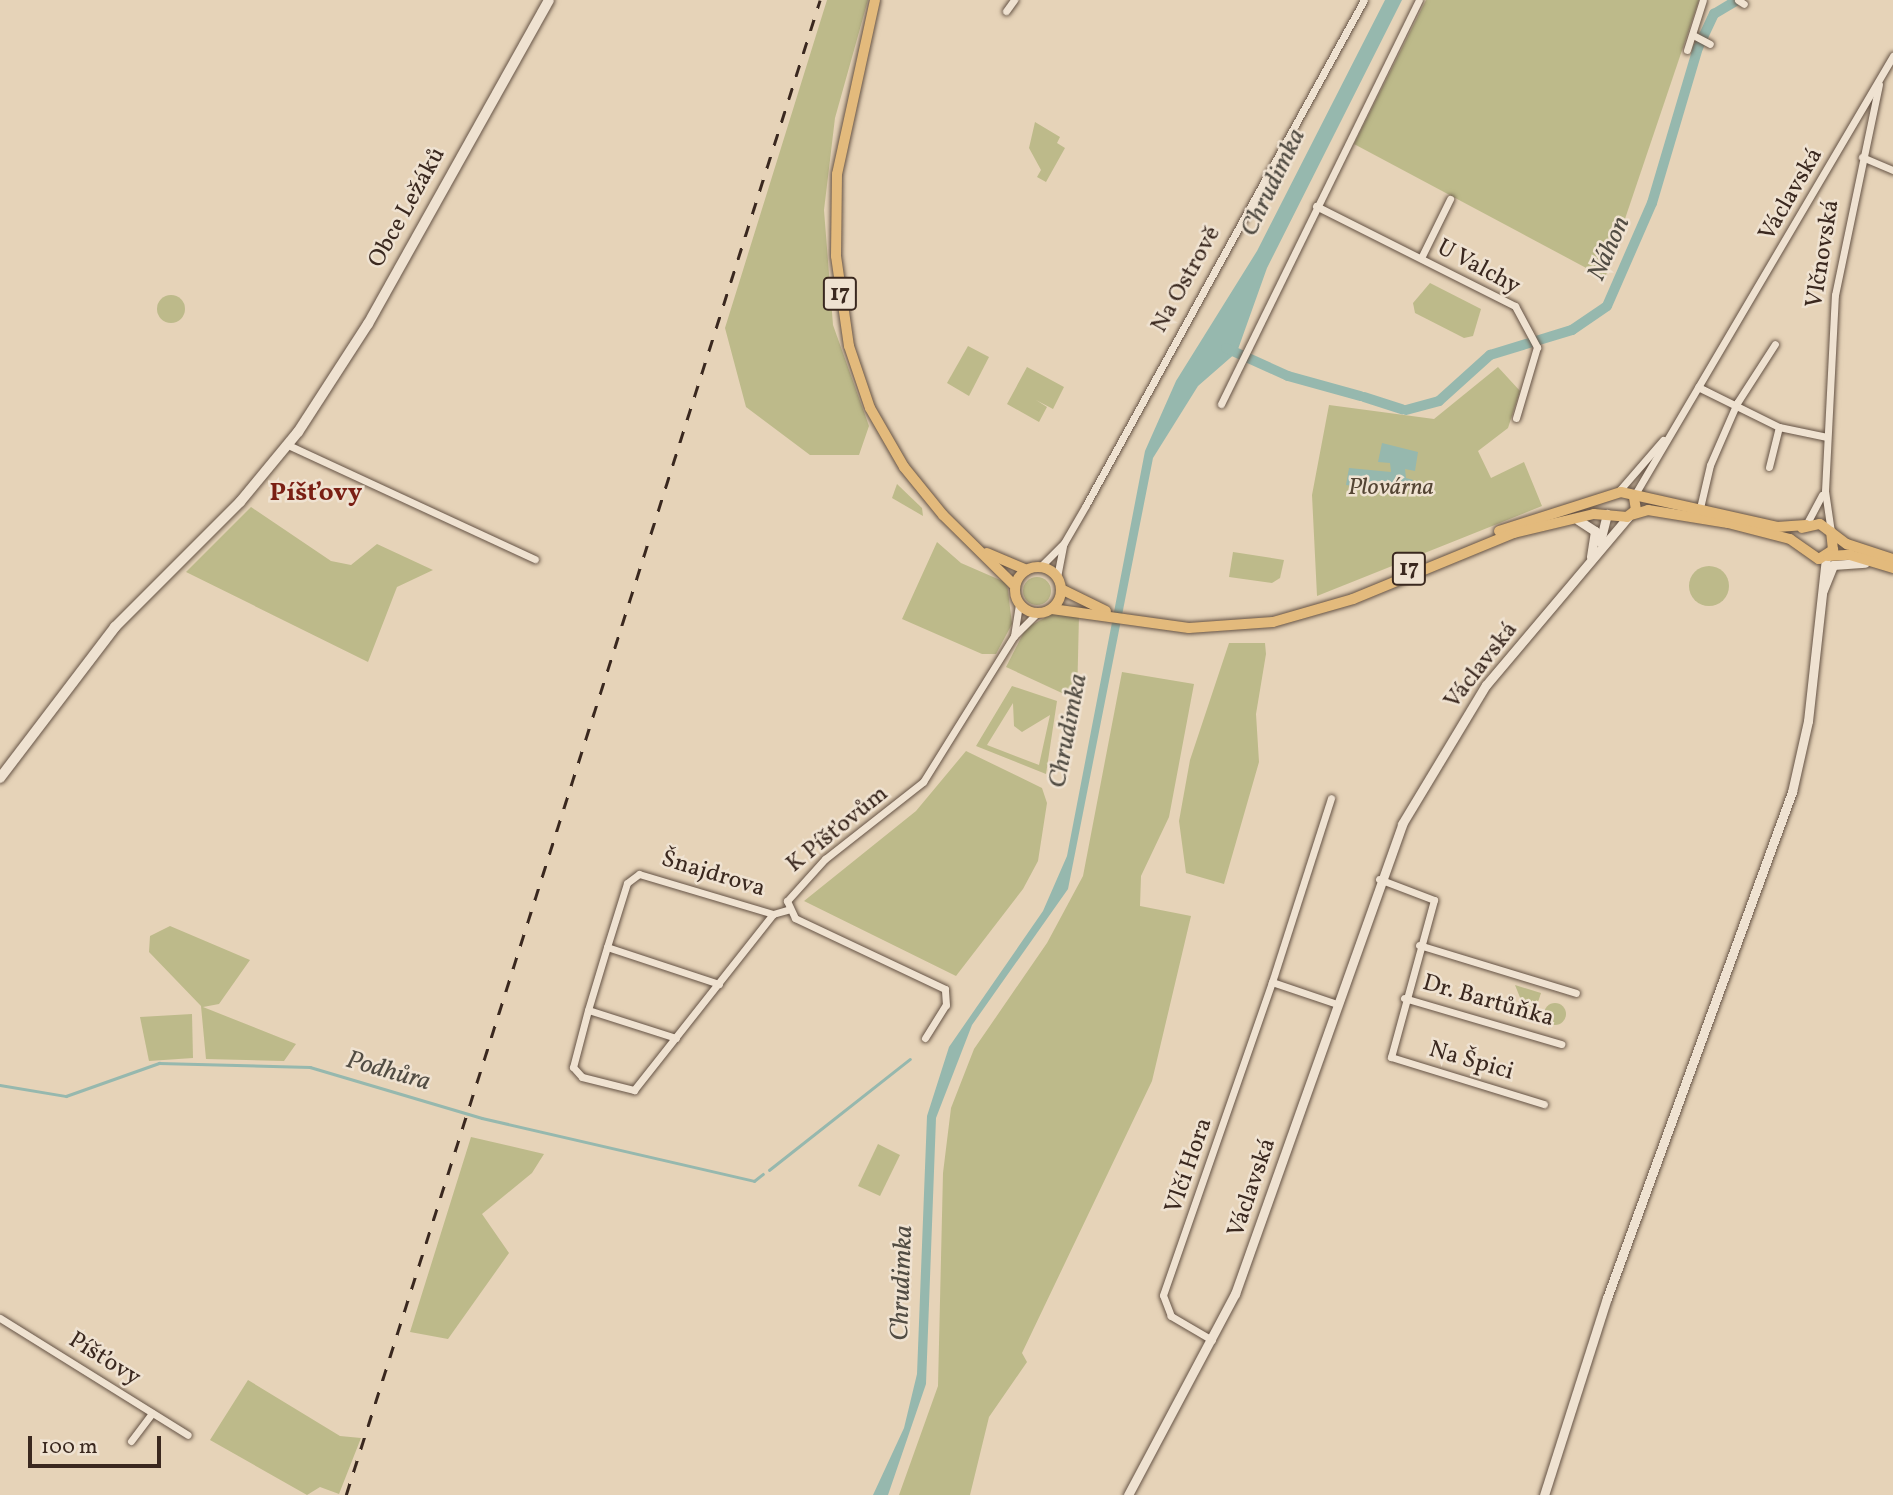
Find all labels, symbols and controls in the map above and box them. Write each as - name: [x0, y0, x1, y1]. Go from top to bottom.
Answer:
- water label: Chrudimka: [1235, 124, 1313, 242]
- street label: Obce Ležáků: [363, 143, 453, 273]
- street label: Václavská: [1754, 143, 1830, 247]
- street label: Vlčnovská: [1801, 198, 1847, 310]
- water label: Náhon: [1582, 212, 1638, 286]
- street label: Na Ostrově: [1146, 222, 1228, 338]
- street label: U Valchy: [1431, 234, 1525, 302]
- road number: 17: [822, 274, 858, 314]
- park label: Plovárna: [1348, 475, 1434, 503]
- district label: Píšťovy: [270, 478, 362, 510]
- road number: 17: [1392, 550, 1426, 589]
- street label: Václavská: [1439, 617, 1525, 715]
- water label: Chrudimka: [1043, 671, 1095, 791]
- street label: K Píšťovům: [781, 780, 895, 880]
- street label: Šnajdrova: [658, 846, 768, 904]
- street label: Dr. Bartůňka: [1419, 970, 1557, 1034]
- street label: Na Špici: [1425, 1036, 1517, 1088]
- water label: Podhůra: [342, 1045, 434, 1099]
- street label: Vlčí Hora: [1160, 1115, 1220, 1217]
- street label: Václavská: [1223, 1135, 1283, 1241]
- water label: Chrudimka: [885, 1225, 921, 1341]
- street label: Píšťovy: [63, 1327, 145, 1393]
- scale bar: [32, 1422, 164, 1466]
- text: 100 m: [41, 1433, 98, 1462]

